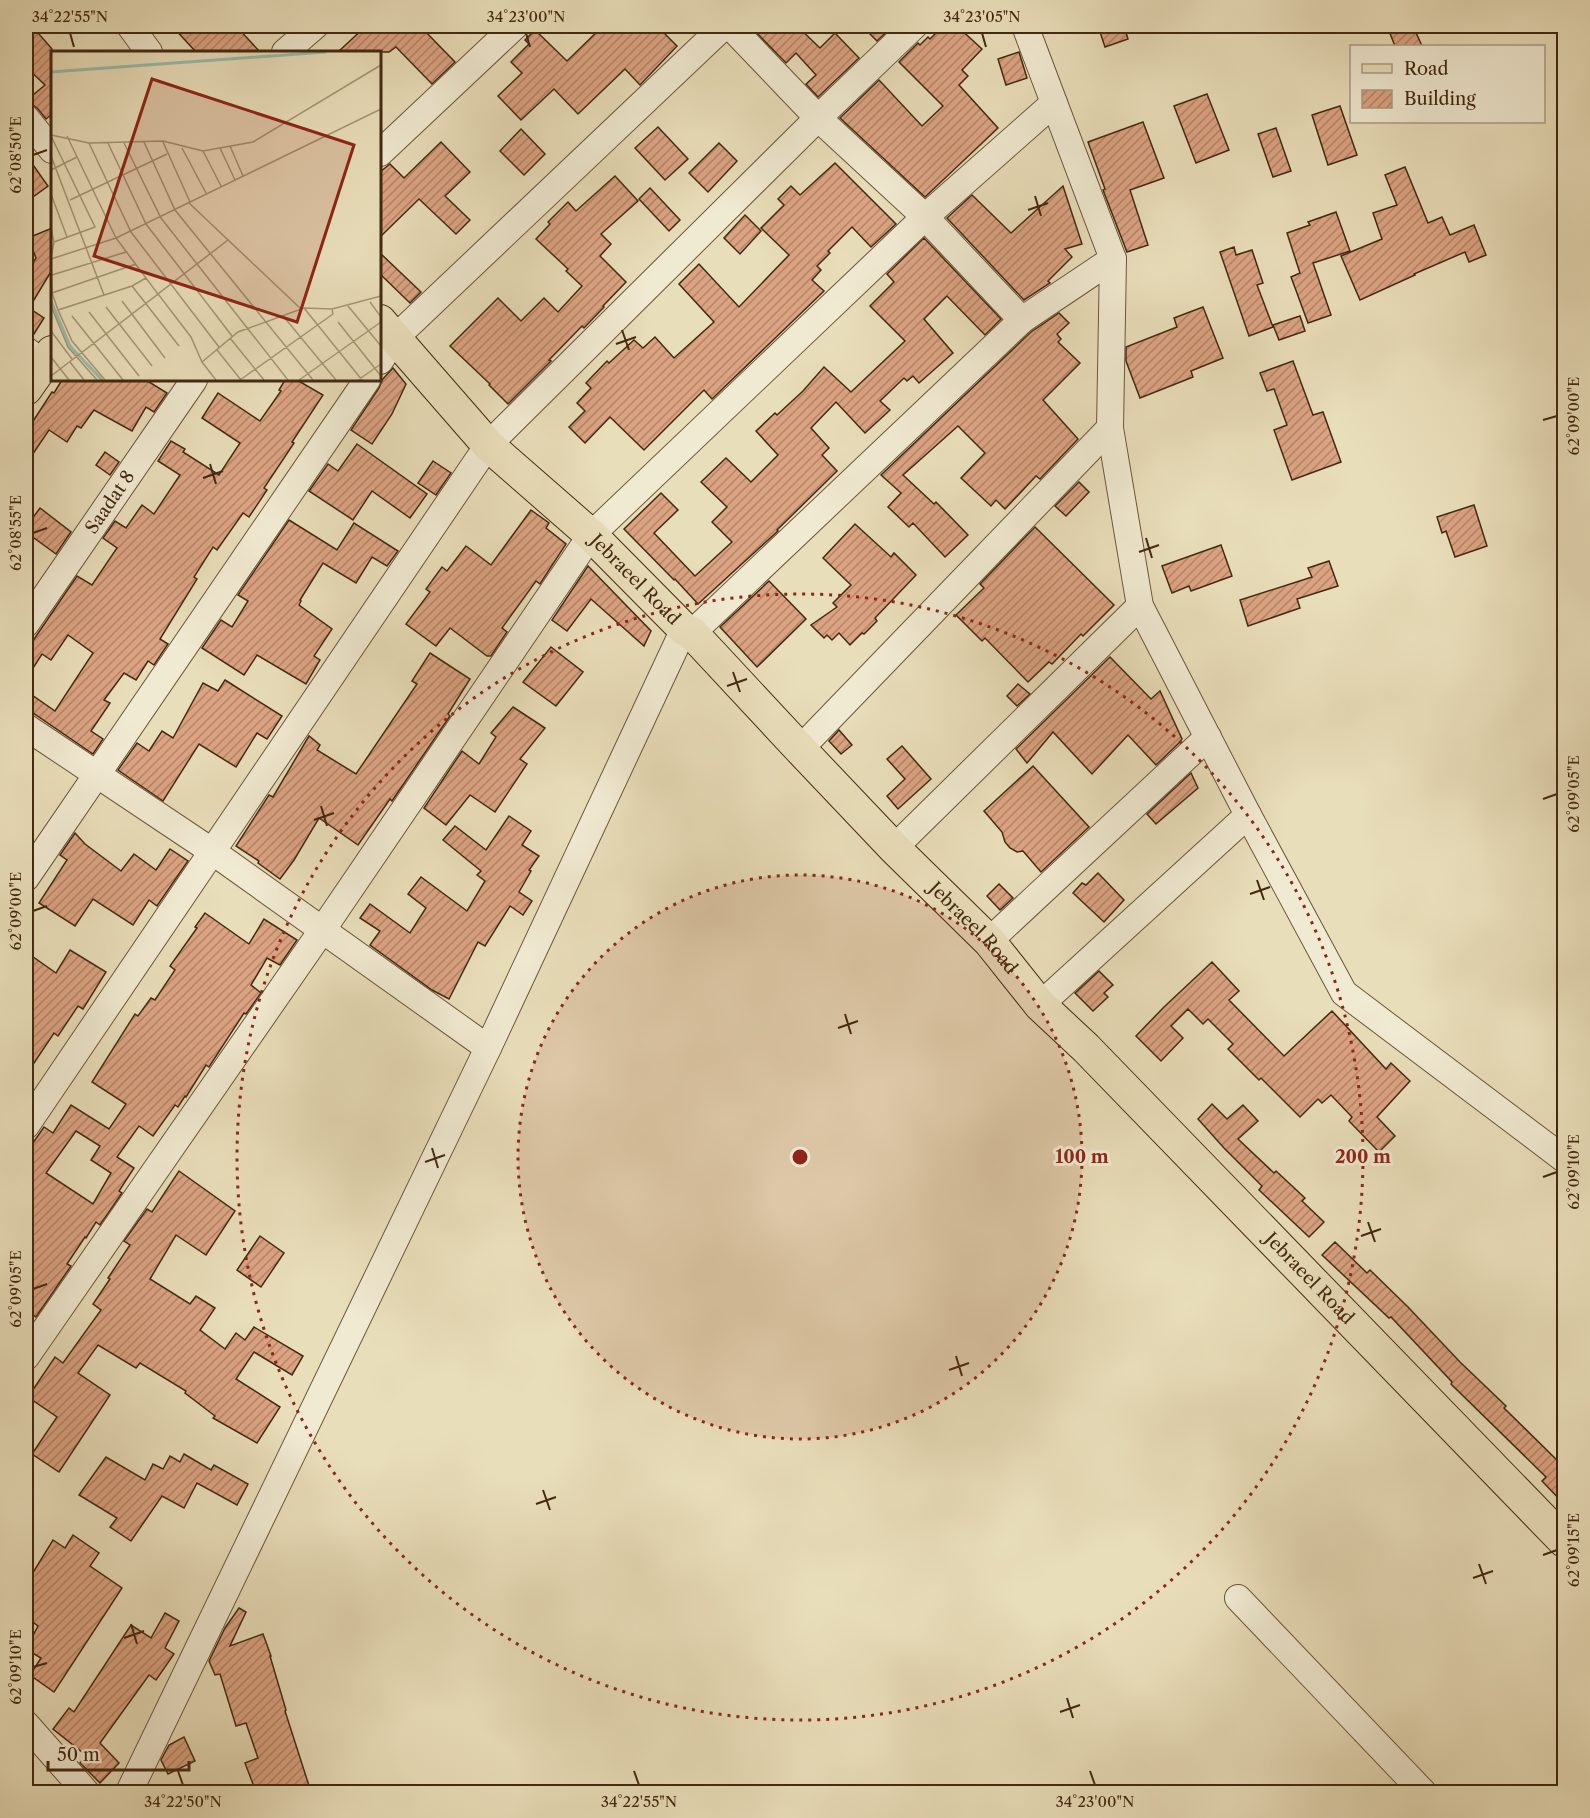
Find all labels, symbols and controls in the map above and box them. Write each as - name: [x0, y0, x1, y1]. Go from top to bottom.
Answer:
- text: 34°22'55"N: [32, 7, 108, 26]
- text: 34°23'00"N: [487, 7, 565, 26]
- text: 34°23'05"N: [943, 7, 1021, 26]
- legend: [1350, 45, 1545, 123]
- inset map: [51, 51, 381, 381]
- text: Road: [1404, 58, 1449, 80]
- text: Building: [1404, 88, 1476, 110]
- text: 62°08'50"E: [6, 116, 25, 194]
- text: 62°09'00"E: [1564, 377, 1583, 455]
- street label: Saadat 8: [80, 466, 139, 538]
- text: 62°08'55"E: [6, 495, 25, 571]
- street label: Jebraeel Road: [583, 527, 685, 630]
- text: 62°09'05"E: [1564, 755, 1583, 833]
- text: 62°09'00"E: [6, 872, 25, 950]
- street label: Jebraeel Road: [922, 875, 1022, 979]
- text: 62°09'10"E: [1564, 1134, 1583, 1210]
- text: 100 m: [1055, 1146, 1109, 1168]
- text: 200 m: [1335, 1146, 1391, 1168]
- centre of rings: [790, 1147, 810, 1167]
- street label: Jebraeel Road: [1258, 1226, 1359, 1329]
- text: 62°09'05"E: [6, 1250, 25, 1328]
- text: 62°09'15"E: [1564, 1513, 1583, 1587]
- text: 62°09'10"E: [6, 1629, 25, 1705]
- scale bar: [48, 1734, 189, 1772]
- text: 50 m: [57, 1744, 100, 1766]
- text: 34°22'50"N: [144, 1792, 222, 1811]
- text: 34°22'55"N: [601, 1792, 677, 1811]
- text: 34°23'00"N: [1056, 1792, 1134, 1811]

